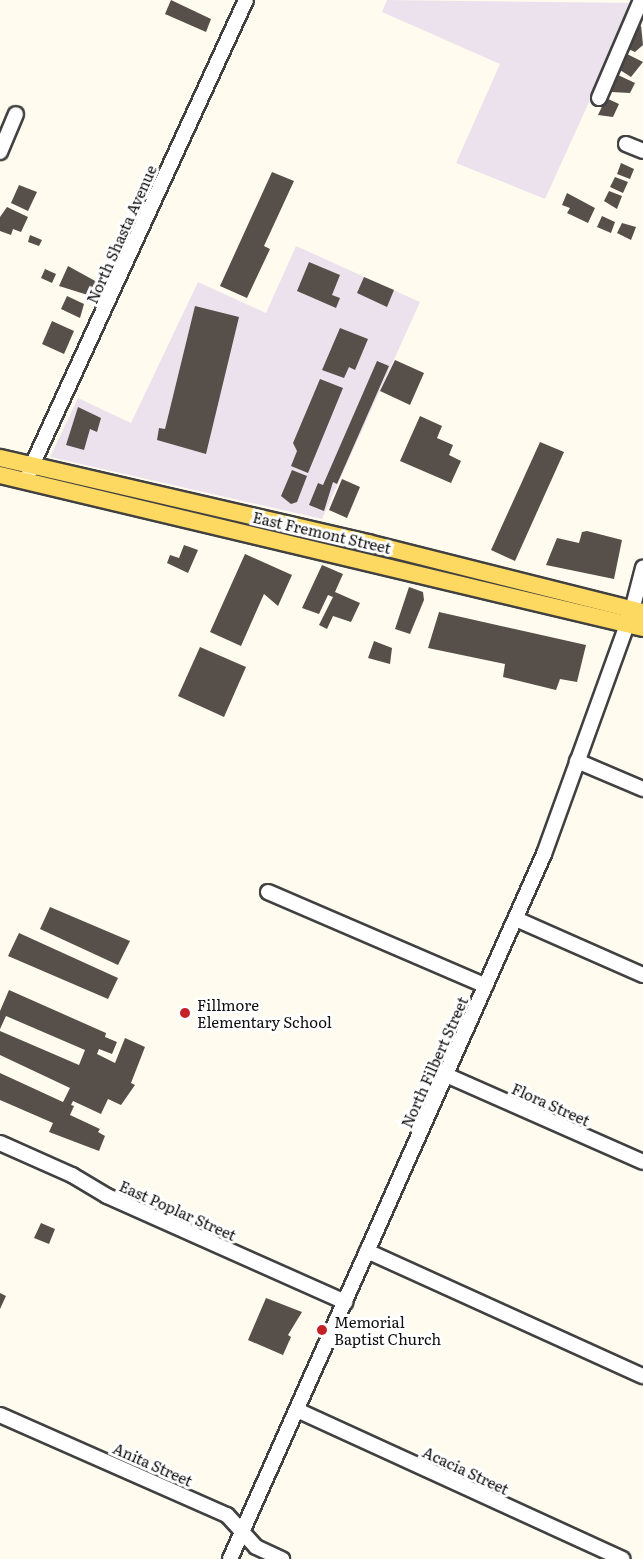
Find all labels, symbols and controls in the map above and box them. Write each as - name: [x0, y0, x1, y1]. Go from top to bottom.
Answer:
- street label: North Shasta Avenue: [82, 162, 160, 306]
- street label: East Fremont Street: [251, 507, 393, 557]
- street label: North Filbert Street: [397, 994, 471, 1130]
- place label: Fillmore Elementary School: [197, 995, 332, 1030]
- marker: Fillmore Elementary School: [178, 1006, 192, 1020]
- street label: Flora Street: [509, 1079, 593, 1129]
- street label: East Poplar Street: [117, 1176, 239, 1244]
- place label: Memorial Baptist Church: [334, 1312, 441, 1347]
- marker: Memorial Baptist Church: [315, 1323, 329, 1337]
- street label: Anita Street: [110, 1438, 196, 1490]
- street label: Acacia Street: [420, 1442, 512, 1498]

